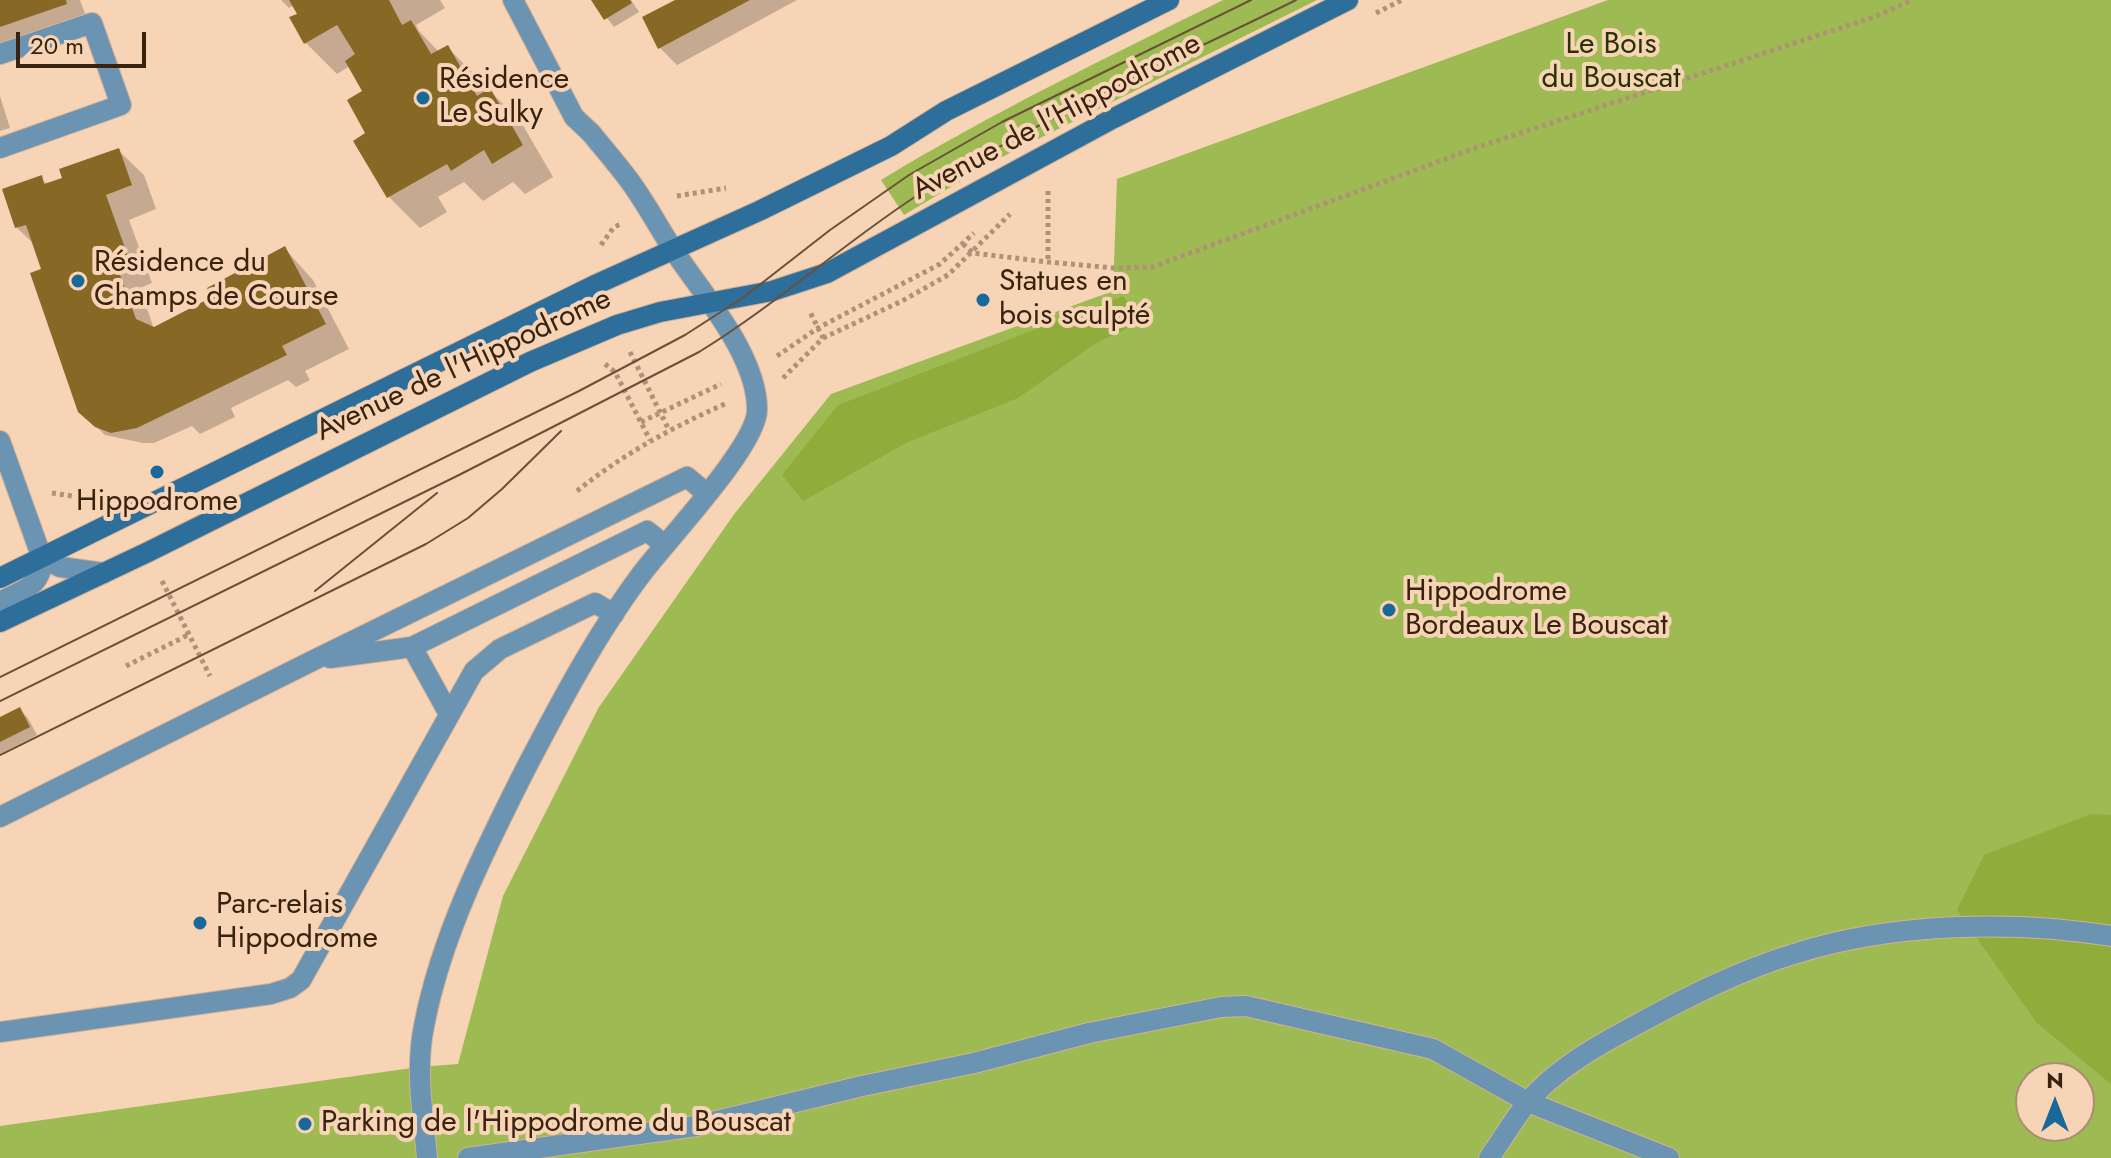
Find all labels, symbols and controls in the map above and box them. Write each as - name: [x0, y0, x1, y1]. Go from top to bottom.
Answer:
- scale bar: [20, 16, 150, 66]
- street label: Avenue de l'Hippodrome: [907, 27, 1207, 209]
- text: 20 m: [30, 28, 84, 63]
- park label: Le Bois du Bouscat: [1542, 28, 1680, 98]
- place label: Résidence Le Sulky: [439, 63, 569, 134]
- marker: Résidence Le Sulky: [414, 89, 432, 107]
- place label: Résidence du Champs de Course: [94, 246, 338, 316]
- place label: Statues en bois sculpté: [999, 265, 1150, 336]
- marker: Résidence du Champs de Course: [69, 272, 87, 290]
- street label: Avenue de l'Hippodrome: [311, 282, 617, 450]
- marker: Statues en bois sculpté: [974, 291, 992, 309]
- marker: Hippodrome: [148, 463, 166, 481]
- place label: Hippodrome: [76, 485, 238, 521]
- place label: Hippodrome Bordeaux Le Bouscat: [1405, 575, 1668, 646]
- marker: Hippodrome Bordeaux Le Bouscat: [1380, 601, 1398, 619]
- place label: Parc-relais Hippodrome: [216, 888, 378, 958]
- marker: Parc-relais Hippodrome: [191, 914, 209, 932]
- north arrow: [2015, 1062, 2095, 1142]
- text: N: [2046, 1064, 2064, 1096]
- place label: Parking de l'Hippodrome du Bouscat: [321, 1106, 791, 1142]
- marker: Parking de l'Hippodrome du Bouscat: [296, 1115, 314, 1133]

